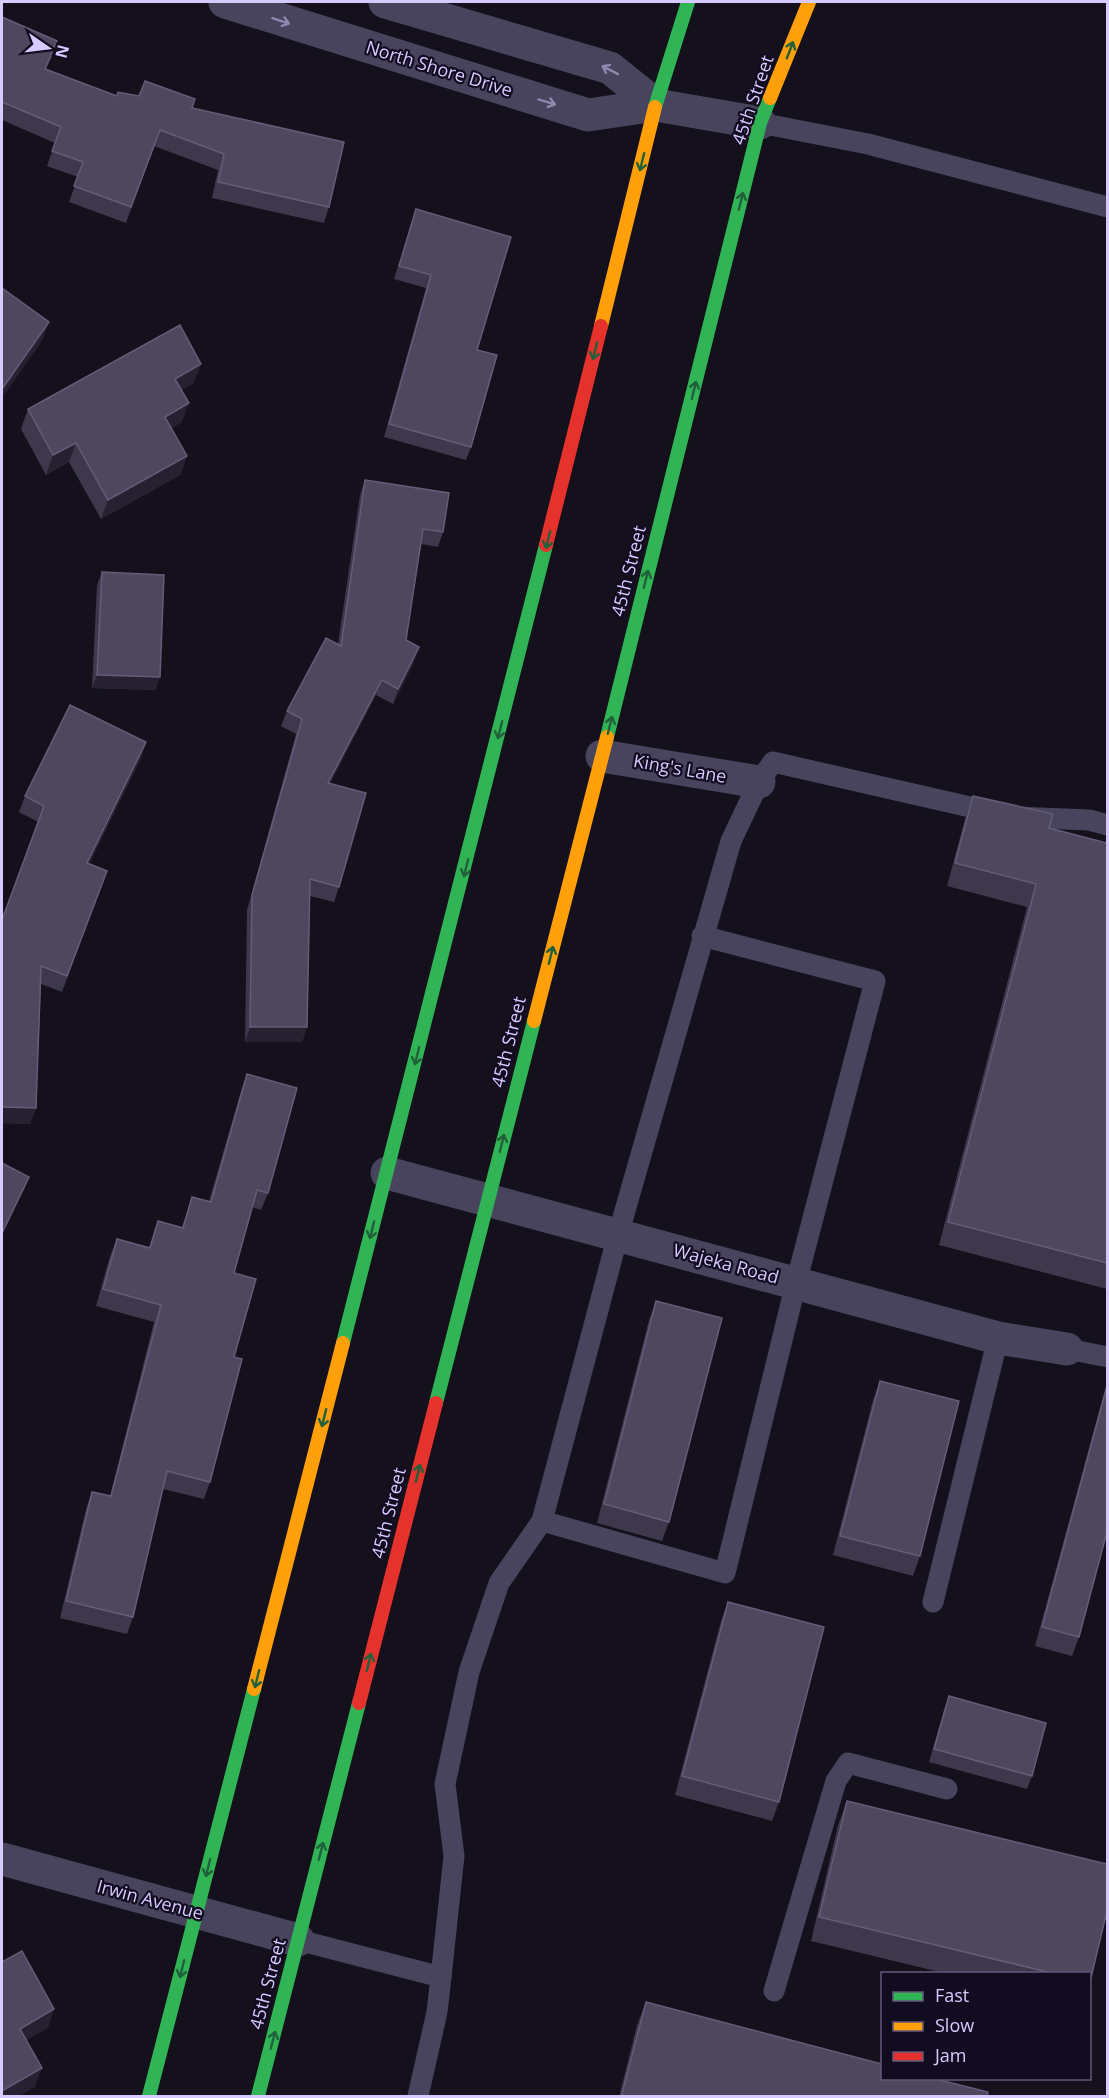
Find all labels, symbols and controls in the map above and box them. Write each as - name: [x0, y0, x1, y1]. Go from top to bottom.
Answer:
- one-way arrow: [271, 16, 290, 27]
- north arrow: [18, 18, 78, 78]
- street label: North Shore Drive: [363, 34, 515, 102]
- one-way arrow: [785, 41, 796, 59]
- text: N: [50, 43, 75, 61]
- street label: 45th Street: [726, 52, 779, 148]
- one-way arrow: [602, 64, 619, 76]
- one-way arrow: [537, 97, 556, 108]
- one-way arrow: [635, 152, 647, 171]
- one-way arrow: [736, 192, 747, 211]
- one-way arrow: [588, 341, 600, 360]
- one-way arrow: [688, 381, 700, 400]
- street label: 45th Street: [605, 523, 651, 619]
- one-way arrow: [541, 531, 553, 550]
- one-way arrow: [641, 570, 652, 589]
- one-way arrow: [604, 716, 616, 735]
- one-way arrow: [494, 720, 506, 739]
- street label: King's Lane: [632, 748, 729, 788]
- one-way arrow: [459, 858, 471, 877]
- one-way arrow: [545, 945, 557, 964]
- street label: 45th Street: [485, 994, 531, 1090]
- one-way arrow: [411, 1047, 422, 1066]
- one-way arrow: [497, 1134, 508, 1153]
- one-way arrow: [366, 1220, 378, 1239]
- street label: Wajeka Road: [671, 1237, 782, 1289]
- one-way arrow: [317, 1409, 329, 1428]
- one-way arrow: [412, 1464, 424, 1483]
- street label: 45th Street: [365, 1465, 411, 1561]
- one-way arrow: [364, 1653, 376, 1672]
- one-way arrow: [250, 1669, 262, 1688]
- one-way arrow: [316, 1842, 328, 1861]
- one-way arrow: [202, 1858, 213, 1877]
- street label: Irwin Avenue: [94, 1873, 206, 1925]
- street label: 45th Street: [243, 1936, 291, 2032]
- one-way arrow: [176, 1960, 187, 1979]
- legend: [881, 1972, 1091, 2080]
- text: Fast: [935, 1983, 969, 2007]
- text: Slow: [935, 2013, 974, 2037]
- one-way arrow: [267, 2031, 279, 2050]
- text: Jam: [933, 2043, 967, 2067]

